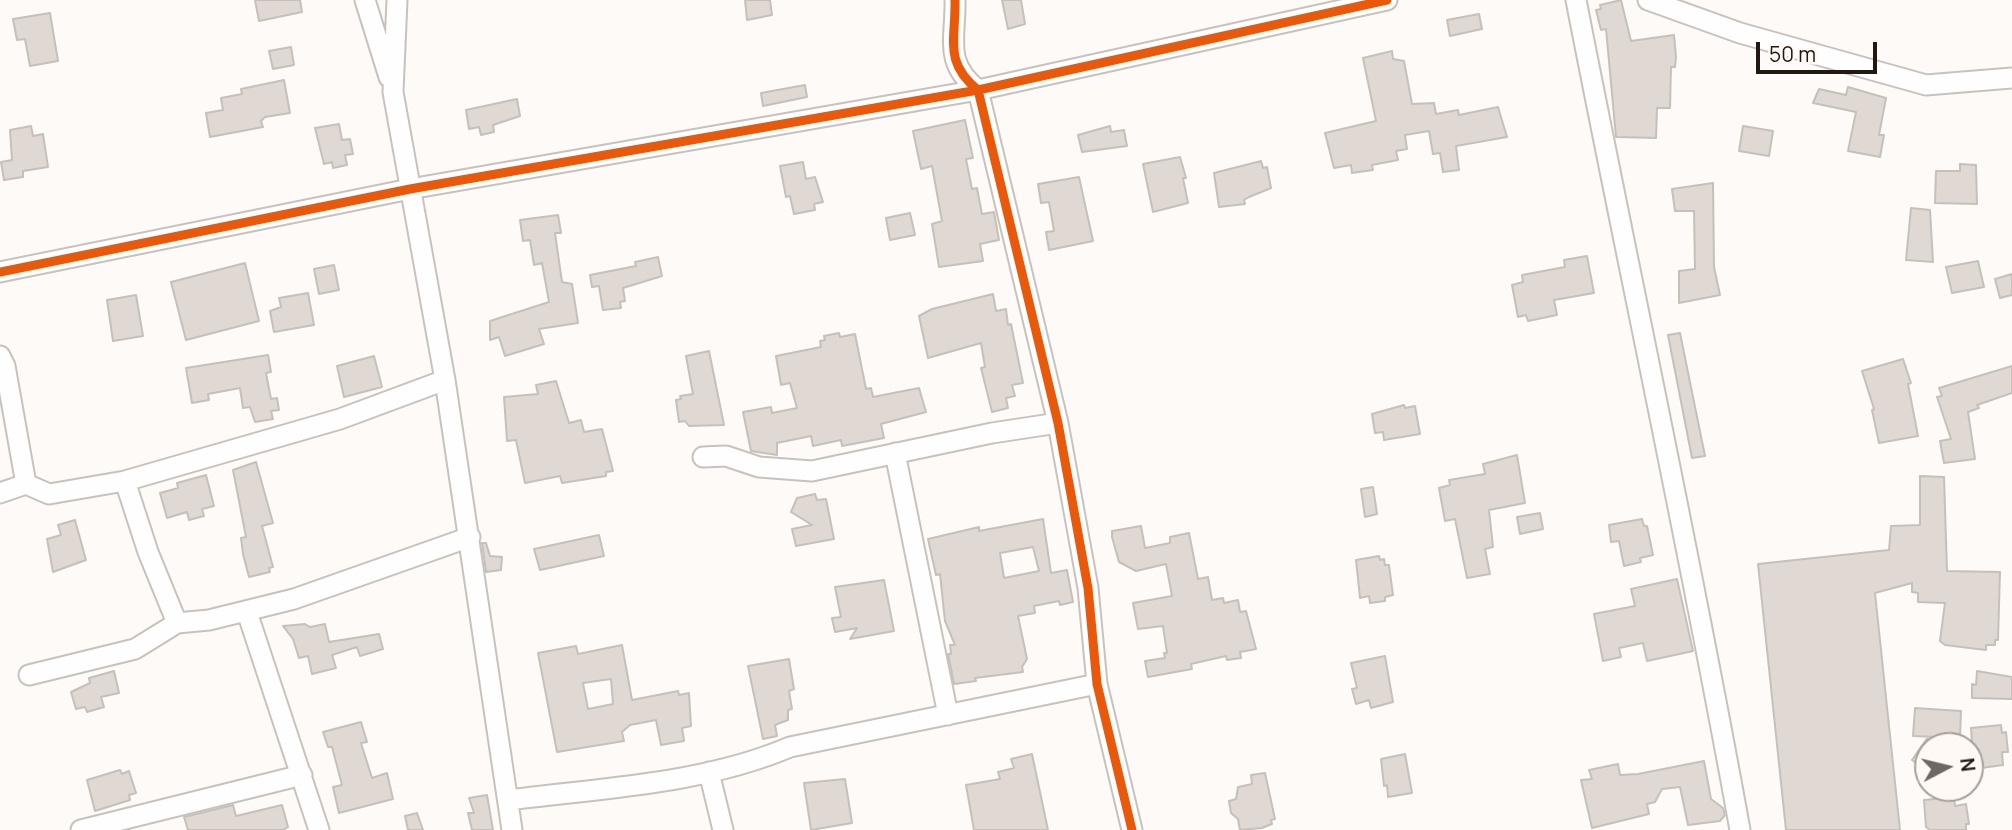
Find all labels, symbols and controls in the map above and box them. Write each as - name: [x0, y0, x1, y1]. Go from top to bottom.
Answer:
- scale bar: [1760, 28, 1881, 72]
- text: 50 m: [1769, 40, 1816, 68]
- north arrow: [1914, 732, 1984, 802]
- text: N: [1954, 756, 1982, 773]

